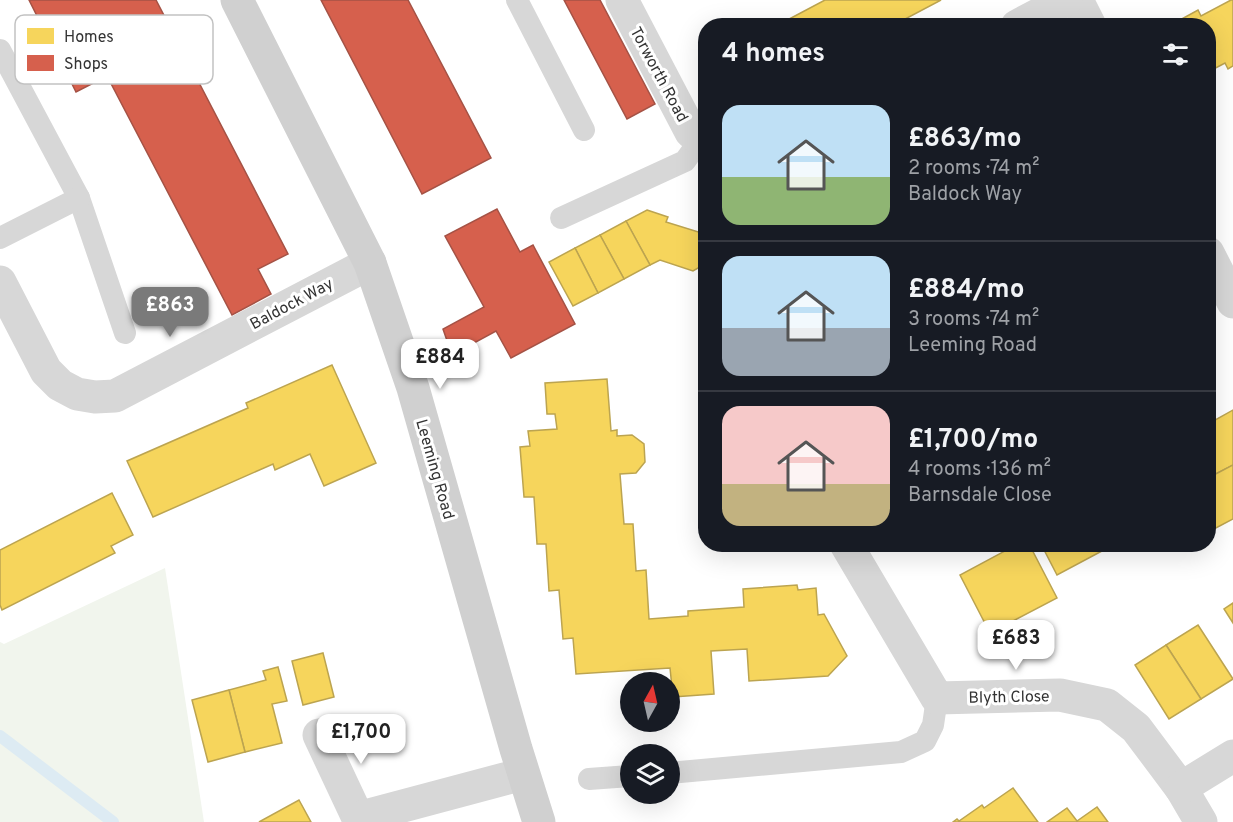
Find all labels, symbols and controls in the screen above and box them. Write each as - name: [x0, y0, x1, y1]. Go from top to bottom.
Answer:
- legend: [15, 15, 213, 84]
- street label: Torworth Road: [625, 24, 692, 126]
- text: Homes: [64, 28, 114, 48]
- text: 4 homes: [722, 38, 825, 71]
- icon: filters: [1159, 38, 1192, 71]
- text: Shops: [64, 55, 108, 75]
- text: £863/mo: [908, 123, 1021, 156]
- icon: home: [770, 129, 842, 201]
- text: 2 rooms · 74 m²: [908, 156, 1039, 182]
- text: Baldock Way: [908, 182, 1022, 208]
- text: £884/mo: [908, 274, 1024, 307]
- street label: Baldock Way: [247, 275, 337, 335]
- icon: home: [770, 280, 842, 352]
- pin: £863: [134, 287, 206, 338]
- text: £863: [146, 293, 194, 319]
- text: 3 rooms · 74 m²: [908, 307, 1039, 333]
- text: Leeming Road: [908, 333, 1037, 359]
- pin: £884: [404, 339, 476, 390]
- text: £884: [415, 345, 465, 371]
- street label: Leeming Road: [410, 417, 458, 522]
- text: £1,700/mo: [908, 424, 1038, 457]
- icon: home: [770, 430, 842, 502]
- text: 4 rooms · 136 m²: [908, 457, 1051, 483]
- text: Barnsdale Close: [908, 483, 1052, 509]
- pin: £683: [980, 620, 1052, 671]
- text: £683: [992, 626, 1040, 652]
- north arrow: [620, 672, 680, 732]
- map controls: [620, 672, 680, 804]
- street label: Blyth Close: [968, 687, 1050, 709]
- pin: £1,700: [312, 714, 410, 765]
- text: £1,700: [331, 720, 391, 746]
- button: layers: [620, 744, 680, 804]

